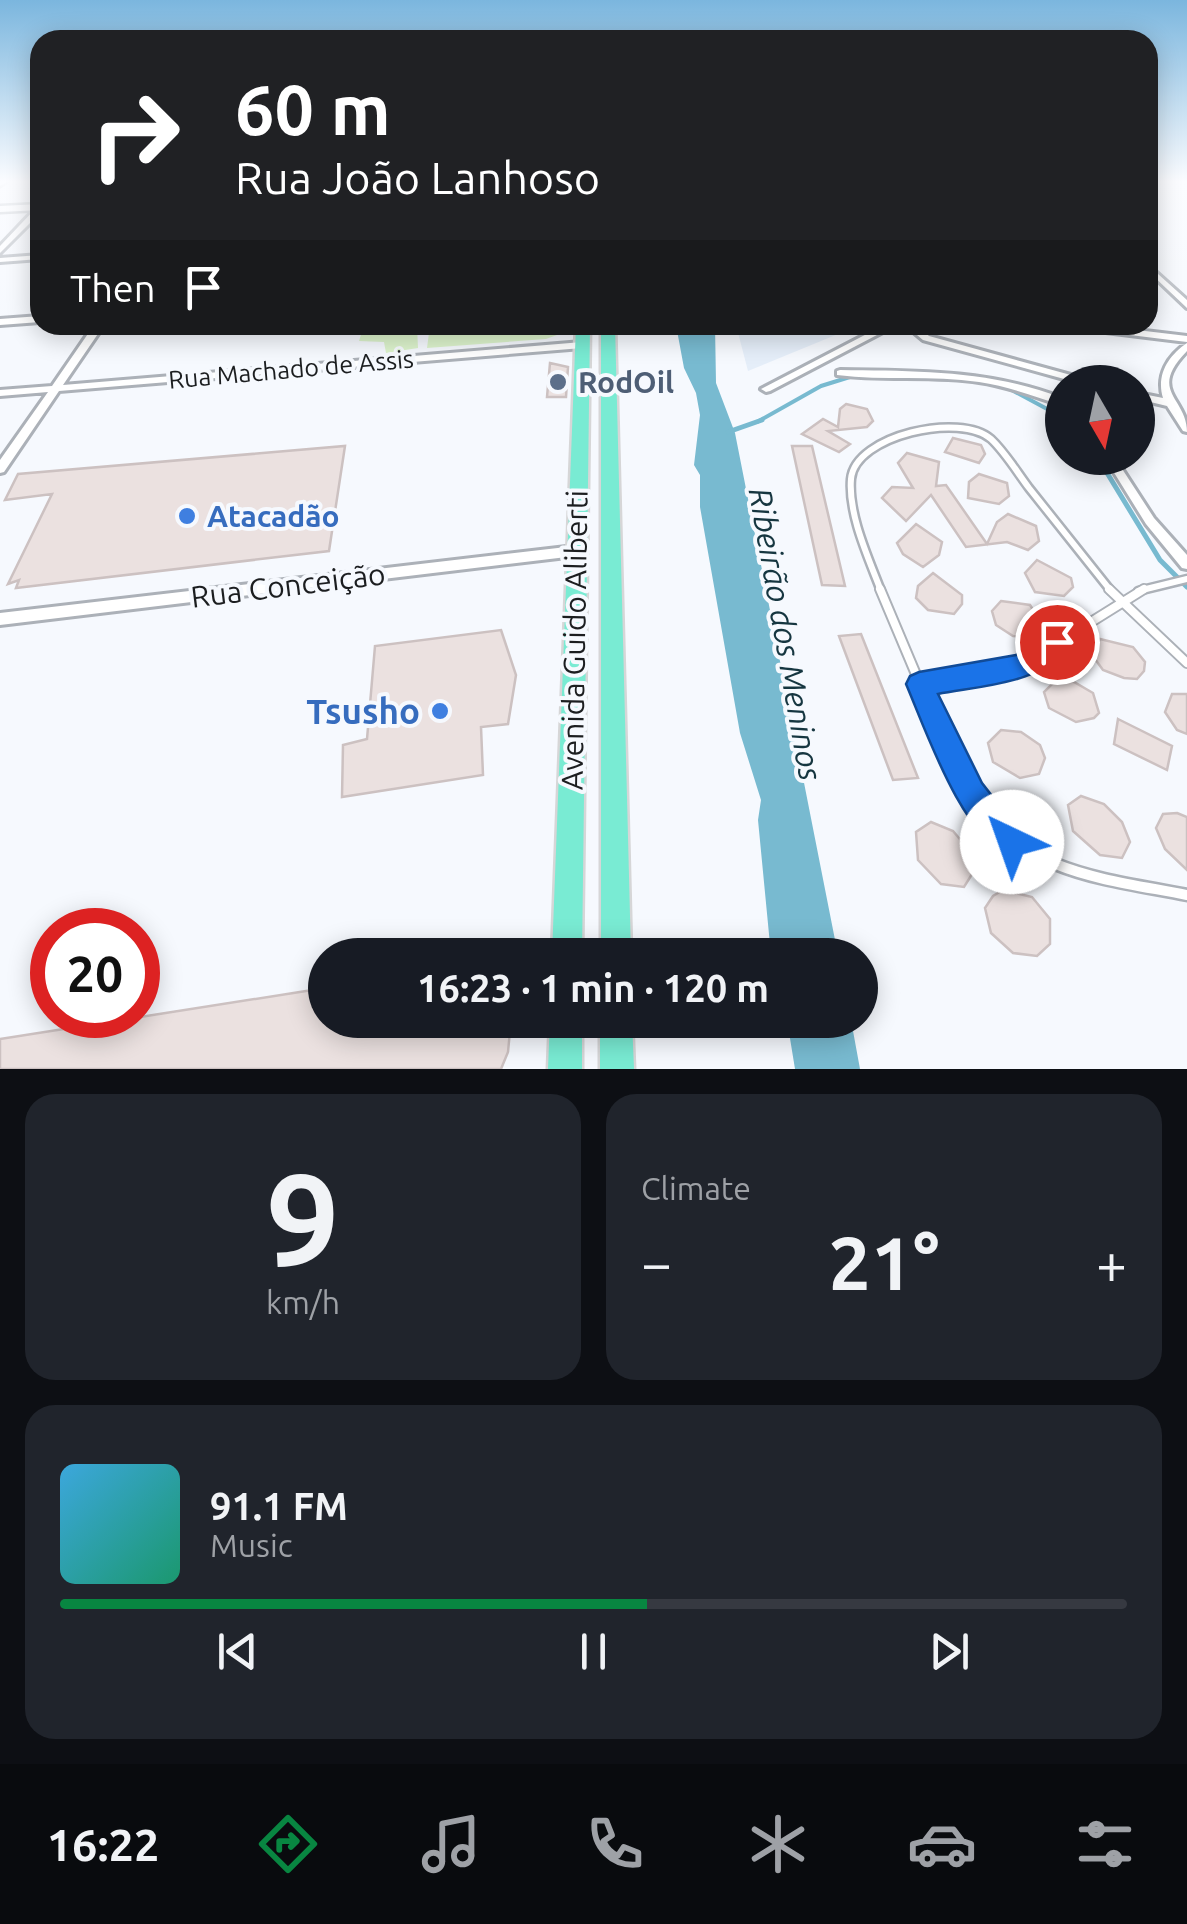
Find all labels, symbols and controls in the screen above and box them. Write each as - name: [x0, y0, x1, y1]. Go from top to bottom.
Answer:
- icon: right: [70, 70, 200, 200]
- text: 60 m: [235, 70, 391, 148]
- text: Rua João Lanhoso: [235, 152, 600, 203]
- icon: arrive: [176, 260, 231, 315]
- text: Then: [70, 267, 156, 309]
- street label: Rua Machado de Assis: [167, 344, 415, 394]
- place label: RodOil: [578, 365, 674, 399]
- north arrow: [1045, 365, 1155, 475]
- map controls: [1045, 365, 1155, 475]
- marker: RodOil: [547, 371, 569, 393]
- water label: Ribeirão dos Meninos: [743, 485, 829, 783]
- street label: Avenida Guido Aliberti: [554, 490, 594, 790]
- place label: Atacadão: [207, 499, 340, 533]
- marker: Atacadão: [176, 505, 198, 527]
- street label: Rua Conceição: [189, 556, 387, 614]
- pin: [1015, 600, 1100, 685]
- icon: arrive: [1030, 615, 1085, 670]
- place label: Tsusho: [306, 691, 420, 731]
- marker: Tsusho: [429, 700, 451, 722]
- position arrow: [960, 790, 1064, 894]
- speed limit sign: 20: [30, 908, 160, 1038]
- text: 16:23 · 1 min · 120 m: [417, 967, 769, 1009]
- text: 9: [266, 1146, 340, 1292]
- text: Climate: [641, 1170, 751, 1206]
- text: 21°: [828, 1220, 940, 1304]
- text: −: [641, 1232, 672, 1293]
- text: +: [1096, 1232, 1127, 1293]
- text: km/h: [266, 1284, 340, 1320]
- text: 91.1 FM: [210, 1485, 348, 1527]
- text: Music: [210, 1527, 293, 1563]
- icon: previous: [210, 1624, 265, 1679]
- icon: pause: [566, 1624, 621, 1679]
- icon: next: [922, 1624, 977, 1679]
- icon: directions: [253, 1809, 323, 1879]
- icon: music: [416, 1809, 486, 1879]
- icon: phone: [580, 1809, 650, 1879]
- icon: climate: [743, 1809, 813, 1879]
- icon: car: [907, 1809, 977, 1879]
- icon: filters: [1070, 1809, 1140, 1879]
- text: 16:22: [47, 1819, 159, 1870]

